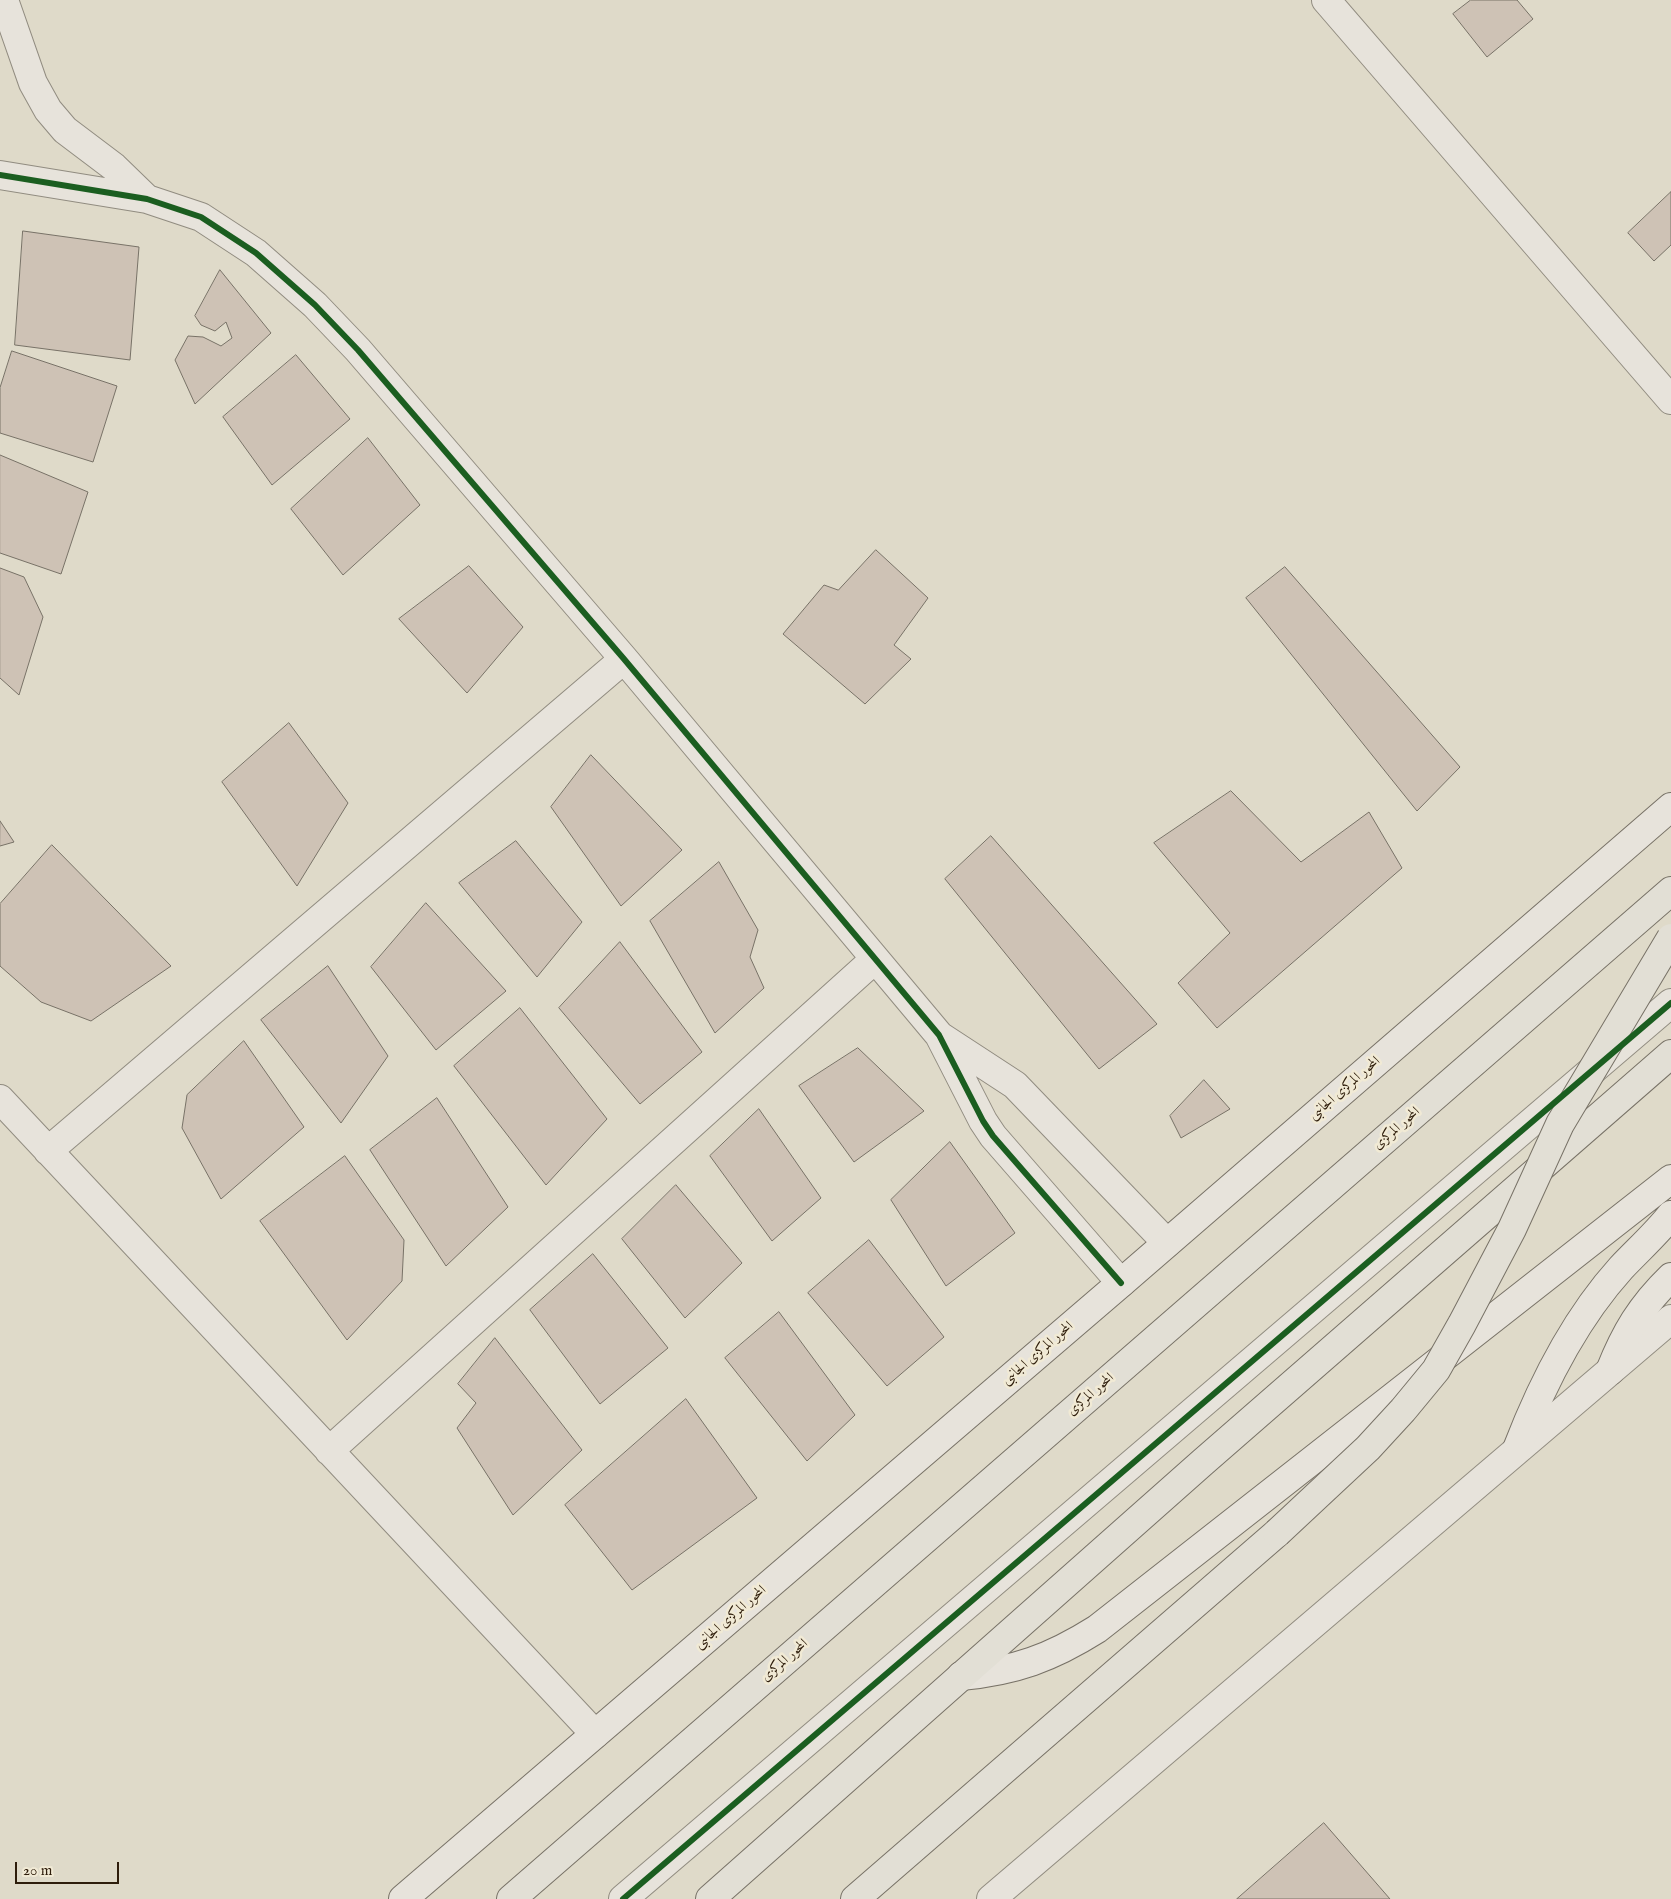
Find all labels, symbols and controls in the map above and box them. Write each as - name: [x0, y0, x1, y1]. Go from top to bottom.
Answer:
- street label: المحور المركزى الجانبى: [1306, 1053, 1384, 1125]
- street label: المحور المركزى: [1370, 1104, 1424, 1154]
- street label: المحور المركزى الجانبى: [999, 1318, 1077, 1390]
- street label: المحور المركزى: [1064, 1370, 1118, 1420]
- street label: المحور المركزى الجانبى: [692, 1582, 770, 1654]
- street label: المحور المركزى: [758, 1636, 812, 1686]
- scale bar: [18, 1852, 121, 1884]
- text: 20 m: [23, 1861, 52, 1880]

